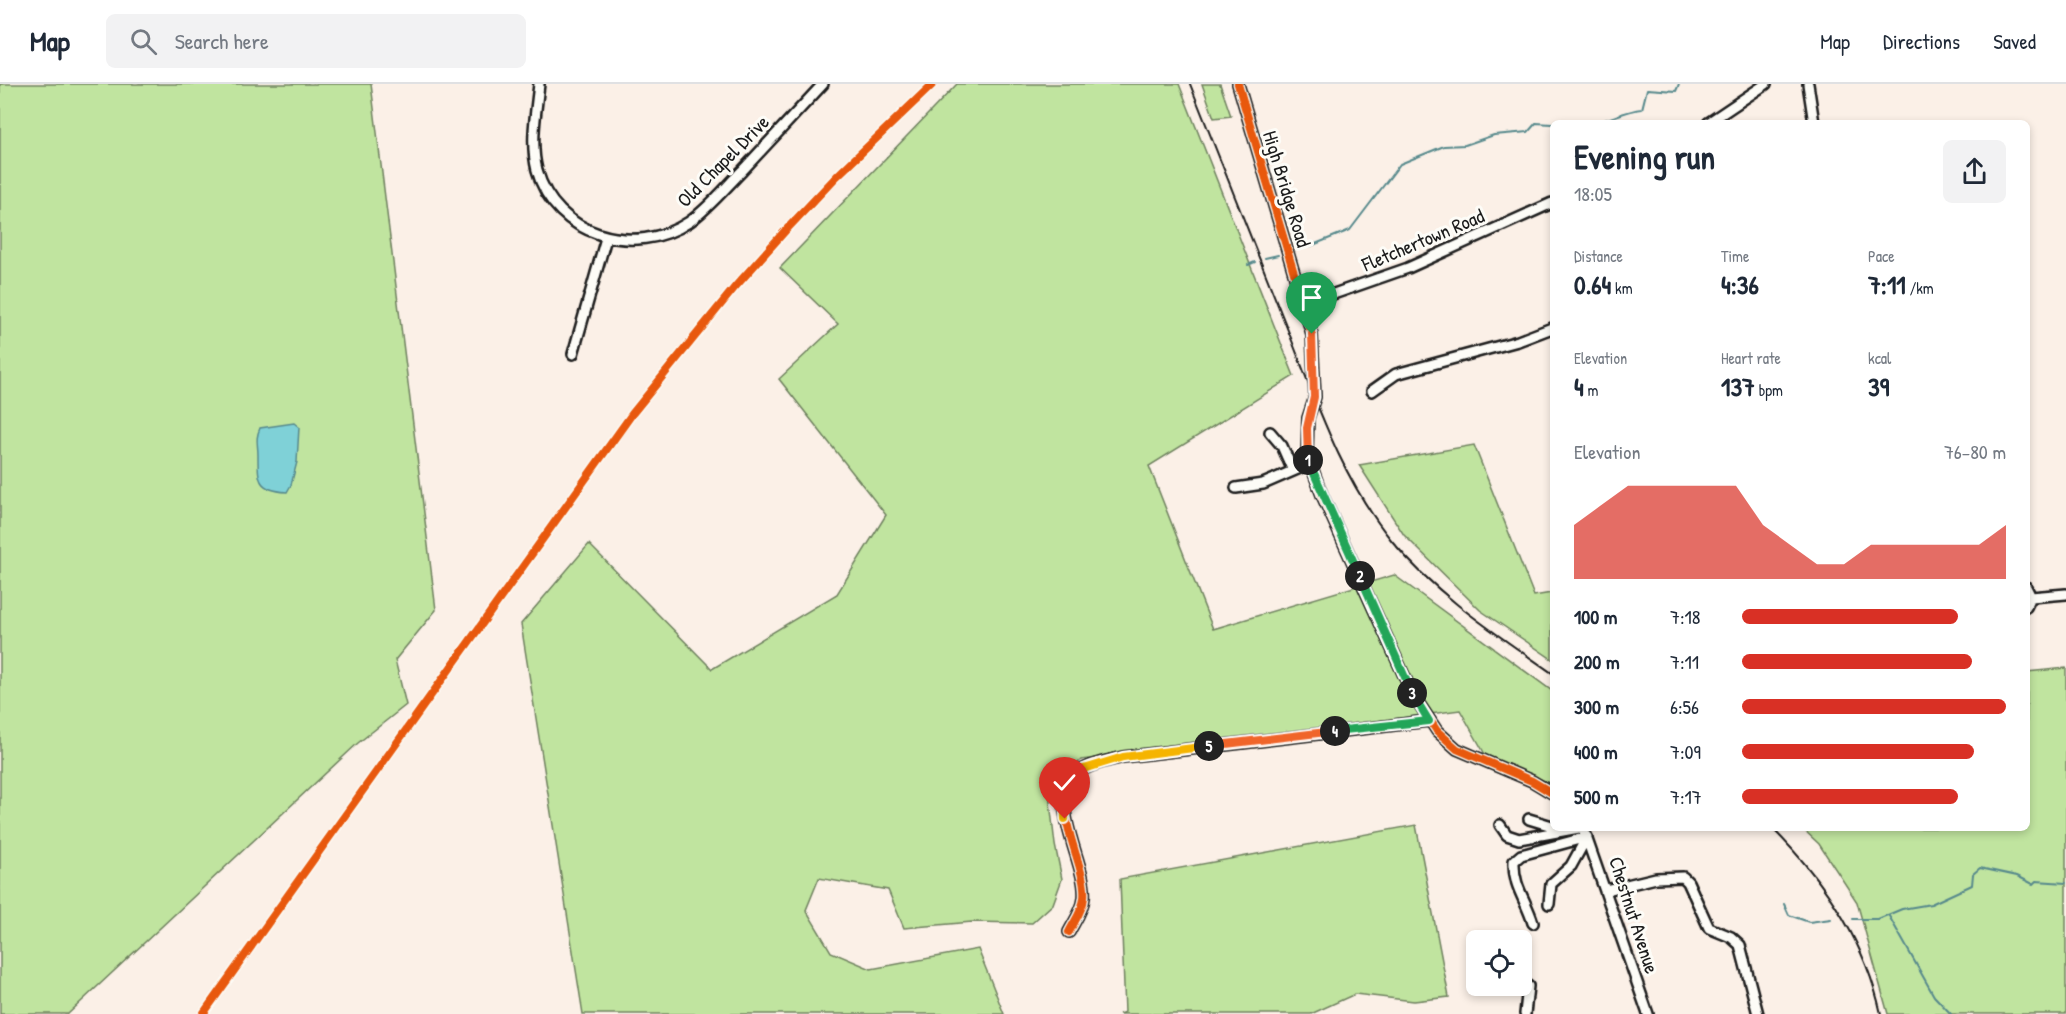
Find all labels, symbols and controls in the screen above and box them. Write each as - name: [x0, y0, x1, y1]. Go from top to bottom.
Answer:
- search box: [106, 14, 526, 68]
- text: Map: [30, 22, 70, 60]
- icon: search: [127, 25, 160, 58]
- text: Search here: [175, 26, 269, 56]
- text: Map: [1820, 27, 1850, 56]
- text: Directions: [1883, 27, 1960, 56]
- text: Saved: [1993, 27, 2036, 56]
- street label: Old Chapel Drive: [671, 109, 775, 213]
- street label: High Bridge Road: [1257, 127, 1318, 250]
- text: Evening run: [1574, 135, 1715, 179]
- button: share: [1943, 140, 2006, 203]
- text: 18:05: [1574, 180, 1612, 207]
- street label: Fletchertown Road: [1357, 202, 1488, 278]
- text: Distance: [1574, 245, 1623, 267]
- text: Time: [1721, 245, 1749, 267]
- text: Pace: [1868, 245, 1895, 267]
- text: 0.64: [1574, 267, 1611, 302]
- text: 4:36: [1721, 267, 1759, 302]
- text: 7:11: [1868, 267, 1906, 302]
- pin: [1286, 272, 1337, 334]
- text: km: [1611, 277, 1633, 299]
- text: /km: [1906, 277, 1934, 299]
- icon: arrive: [1295, 281, 1328, 314]
- text: Elevation: [1574, 347, 1627, 369]
- text: Heart rate: [1721, 347, 1781, 369]
- text: kcal: [1868, 347, 1891, 369]
- text: 4: [1574, 369, 1584, 404]
- text: 137: [1721, 369, 1755, 404]
- text: 39: [1868, 369, 1889, 404]
- text: m: [1584, 379, 1598, 401]
- text: bpm: [1755, 379, 1783, 401]
- text: Elevation: [1574, 438, 1640, 465]
- text: 76–80 m: [1944, 438, 2006, 465]
- pin: 1: [1293, 445, 1323, 475]
- text: 1: [1305, 449, 1311, 471]
- pin: 2: [1345, 561, 1375, 591]
- text: 2: [1356, 565, 1364, 587]
- text: 100 m: [1574, 603, 1617, 630]
- text: 7:18: [1670, 603, 1700, 630]
- text: 200 m: [1574, 648, 1619, 675]
- text: 7:11: [1670, 648, 1699, 675]
- pin: 3: [1397, 678, 1427, 708]
- text: 3: [1408, 682, 1416, 704]
- text: 300 m: [1574, 693, 1619, 720]
- text: 6:56: [1670, 693, 1699, 720]
- pin: 4: [1320, 716, 1350, 746]
- text: 4: [1332, 720, 1338, 742]
- pin: 5: [1194, 731, 1224, 761]
- text: 5: [1206, 735, 1212, 757]
- text: 400 m: [1574, 738, 1618, 765]
- text: 7:09: [1670, 738, 1701, 765]
- pin: [1039, 757, 1090, 819]
- icon: check: [1048, 766, 1081, 799]
- text: 500 m: [1574, 783, 1619, 810]
- text: 7:17: [1670, 783, 1702, 810]
- street label: Chestnut Avenue: [1603, 853, 1666, 977]
- map controls: [1466, 930, 1532, 996]
- button: locate: [1466, 930, 1532, 996]

